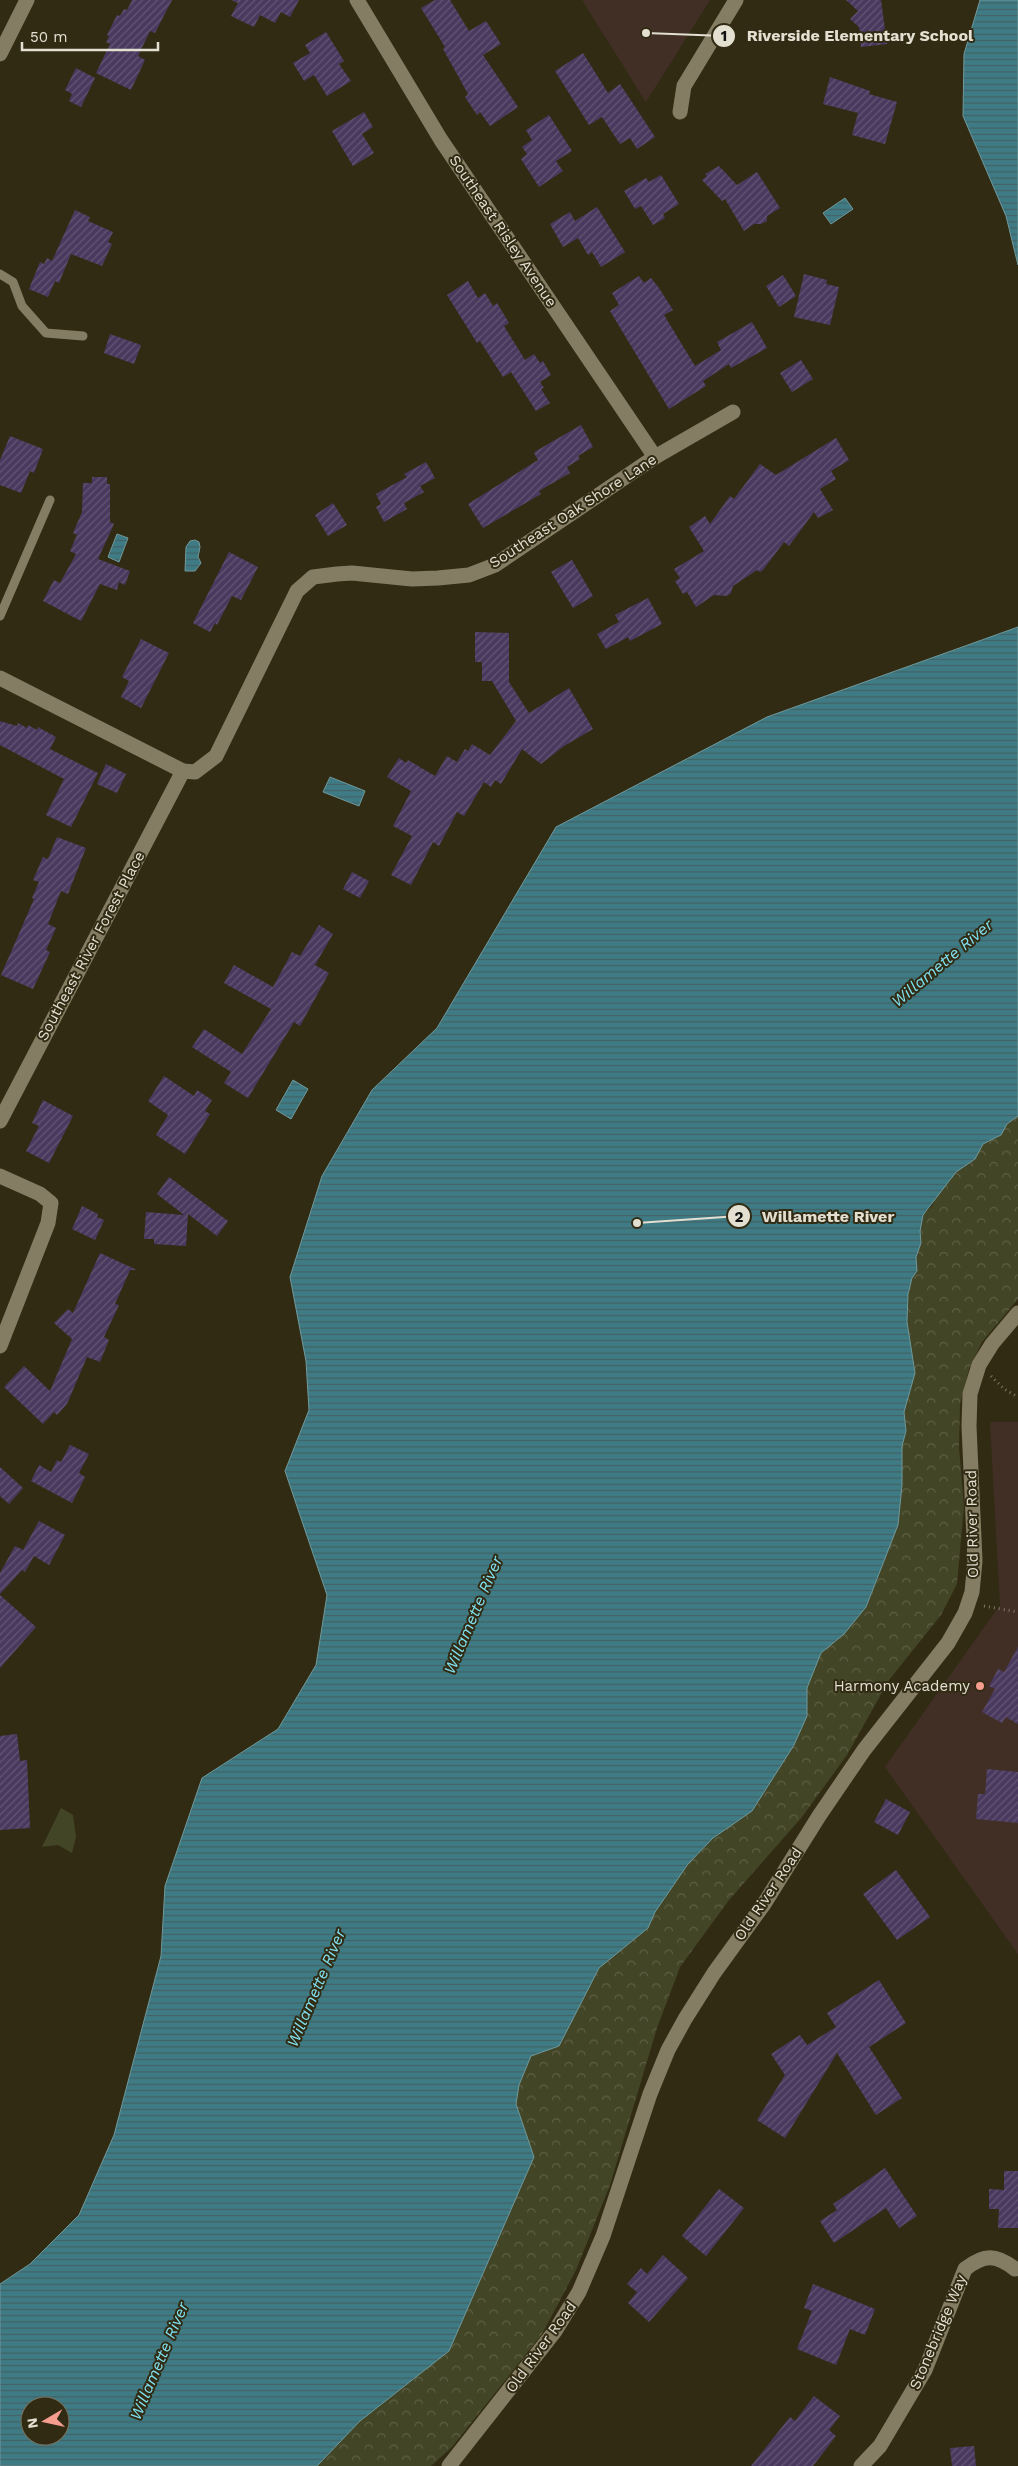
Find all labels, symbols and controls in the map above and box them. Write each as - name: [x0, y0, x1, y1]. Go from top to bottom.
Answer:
- scale bar: [22, 20, 159, 52]
- callout: Riverside Elementary School: [711, 20, 983, 51]
- text: Riverside Elementary School: [747, 26, 974, 45]
- text: 1: [721, 27, 727, 45]
- text: 50 m: [30, 28, 67, 46]
- street label: Southeast Risley Avenue: [445, 152, 561, 310]
- street label: Southeast Oak Shore Lane: [486, 450, 660, 572]
- street label: Southeast River Forest Place: [33, 848, 149, 1044]
- water label: Willamette River: [888, 915, 997, 1011]
- callout: Willamette River: [727, 1201, 904, 1232]
- text: Willamette River: [762, 1207, 894, 1226]
- text: 2: [735, 1208, 744, 1226]
- street label: Old River Road: [962, 1470, 982, 1578]
- water label: Willamette River: [440, 1552, 507, 1677]
- place label: Harmony Academy: [834, 1677, 970, 1695]
- marker: Harmony Academy: [974, 1680, 986, 1692]
- street label: Old River Road: [730, 1844, 806, 1944]
- water label: Willamette River: [283, 1925, 350, 2050]
- street label: Stonebridge Way: [906, 2272, 970, 2392]
- water label: Willamette River: [126, 2298, 193, 2423]
- street label: Old River Road: [502, 2298, 580, 2396]
- north arrow: [20, 2396, 70, 2446]
- text: N: [23, 2417, 41, 2429]

